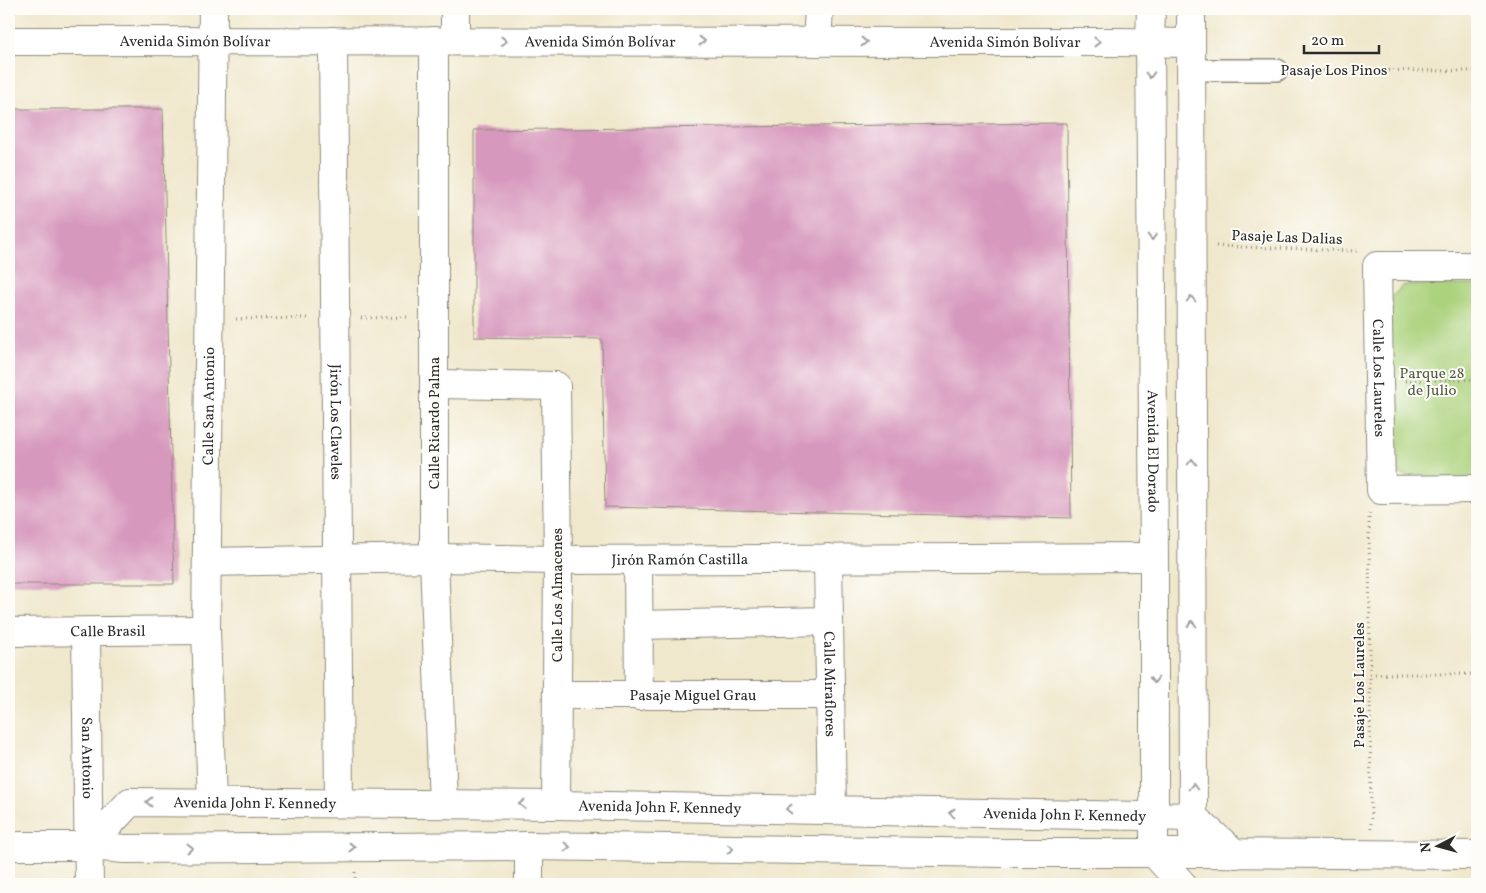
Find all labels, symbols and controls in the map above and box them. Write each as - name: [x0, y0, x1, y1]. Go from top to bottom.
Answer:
- scale bar: [1304, 22, 1378, 54]
- text: 20 m: [1311, 31, 1344, 52]
- street label: Avenida Simón Bolívar: [119, 32, 271, 53]
- street label: Avenida Simón Bolívar: [524, 32, 676, 54]
- street label: Avenida Simón Bolívar: [929, 33, 1081, 54]
- one-way arrow: [500, 36, 508, 46]
- one-way arrow: [698, 36, 706, 46]
- one-way arrow: [860, 37, 868, 47]
- one-way arrow: [1093, 37, 1101, 47]
- street label: Pasaje Los Pinos: [1281, 61, 1387, 82]
- one-way arrow: [1145, 72, 1155, 79]
- street label: Pasaje Las Dalias: [1231, 226, 1343, 251]
- one-way arrow: [1147, 234, 1157, 242]
- one-way arrow: [1186, 295, 1196, 303]
- street label: Calle Los Laureles: [1366, 319, 1389, 437]
- street label: Calle San Antonio: [199, 347, 221, 465]
- street label: Calle Ricardo Palma: [425, 357, 446, 489]
- street label: Jirón Los Claveles: [324, 364, 345, 480]
- park label: Parque 28 de Julio: [1400, 364, 1464, 402]
- street label: Avenida El Dorado: [1141, 390, 1163, 512]
- one-way arrow: [1187, 458, 1197, 466]
- street label: Calle Los Almacenes: [548, 528, 569, 662]
- street label: Jirón Ramón Castilla: [612, 550, 748, 572]
- one-way arrow: [1187, 620, 1197, 628]
- street label: Calle Brasil: [70, 622, 146, 643]
- street label: Pasaje Los Laureles: [1350, 622, 1371, 748]
- street label: Calle Miraflores: [817, 631, 840, 737]
- one-way arrow: [1149, 676, 1160, 684]
- street label: Pasaje Miguel Grau: [630, 686, 756, 707]
- street label: San Antonio: [75, 717, 97, 799]
- one-way arrow: [1188, 783, 1198, 790]
- street label: Avenida John F. Kennedy: [173, 793, 337, 815]
- street label: Avenida John F. Kennedy: [578, 796, 742, 820]
- one-way arrow: [145, 797, 152, 807]
- one-way arrow: [517, 799, 525, 809]
- one-way arrow: [785, 804, 792, 814]
- street label: Avenida John F. Kennedy: [983, 804, 1147, 828]
- one-way arrow: [947, 807, 955, 818]
- north arrow: [1414, 820, 1464, 870]
- one-way arrow: [564, 841, 572, 852]
- text: N: [1417, 841, 1437, 853]
- one-way arrow: [349, 842, 357, 852]
- one-way arrow: [186, 843, 194, 853]
- one-way arrow: [726, 844, 734, 854]

